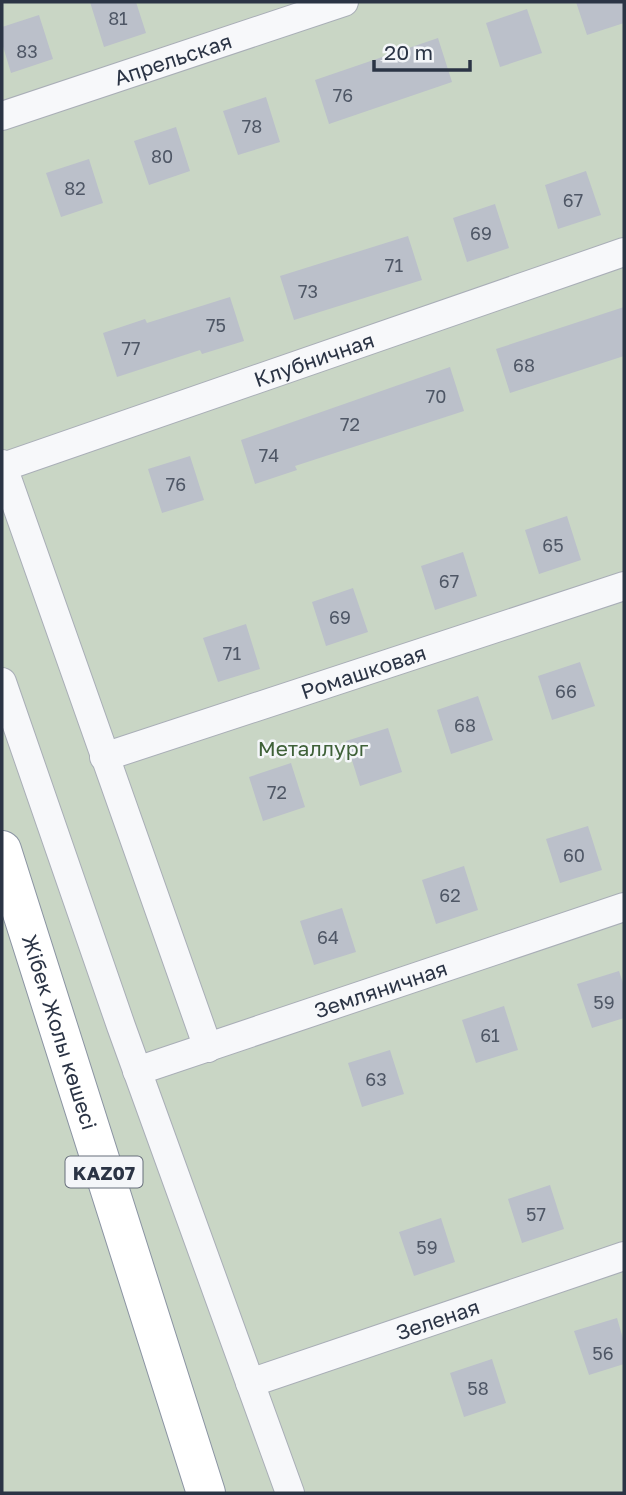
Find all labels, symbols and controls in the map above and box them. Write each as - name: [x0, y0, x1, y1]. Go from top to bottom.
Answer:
- house number: 81: [108, 7, 128, 29]
- street label: Апрельская: [111, 27, 235, 91]
- scale bar: [374, 28, 470, 72]
- text: 20 m: [384, 39, 433, 65]
- house number: 83: [16, 40, 38, 62]
- house number: 76: [333, 84, 353, 106]
- house number: 78: [242, 115, 262, 137]
- house number: 80: [151, 145, 173, 167]
- house number: 82: [64, 177, 86, 199]
- house number: 67: [563, 189, 583, 211]
- house number: 69: [470, 222, 492, 244]
- house number: 71: [385, 254, 403, 276]
- house number: 73: [298, 280, 318, 302]
- house number: 75: [206, 314, 226, 336]
- street label: Клубничная: [250, 327, 378, 392]
- house number: 77: [121, 337, 141, 359]
- house number: 68: [513, 354, 535, 376]
- house number: 70: [426, 385, 446, 407]
- house number: 72: [340, 413, 360, 435]
- house number: 74: [259, 444, 279, 466]
- house number: 76: [166, 473, 186, 495]
- house number: 65: [542, 534, 564, 556]
- house number: 67: [439, 570, 459, 592]
- house number: 69: [329, 606, 351, 628]
- street label: Ромашковая: [297, 639, 429, 704]
- house number: 71: [223, 642, 241, 664]
- house number: 66: [555, 680, 577, 702]
- house number: 68: [454, 714, 476, 736]
- park label: Металлург: [258, 735, 369, 761]
- house number: 72: [267, 781, 287, 803]
- house number: 60: [563, 844, 585, 866]
- house number: 62: [439, 884, 461, 906]
- house number: 64: [317, 926, 339, 948]
- street label: Жібек Жолы көшесі: [17, 931, 103, 1133]
- street label: Земляничная: [311, 954, 451, 1023]
- house number: 59: [593, 991, 615, 1013]
- house number: 61: [480, 1024, 500, 1046]
- house number: 63: [365, 1068, 387, 1090]
- road number: KAZ07: [66, 1156, 142, 1188]
- house number: 57: [526, 1203, 546, 1225]
- house number: 59: [416, 1236, 438, 1258]
- street label: Зеленая: [392, 1293, 483, 1346]
- house number: 56: [592, 1342, 614, 1364]
- house number: 58: [467, 1377, 489, 1399]

